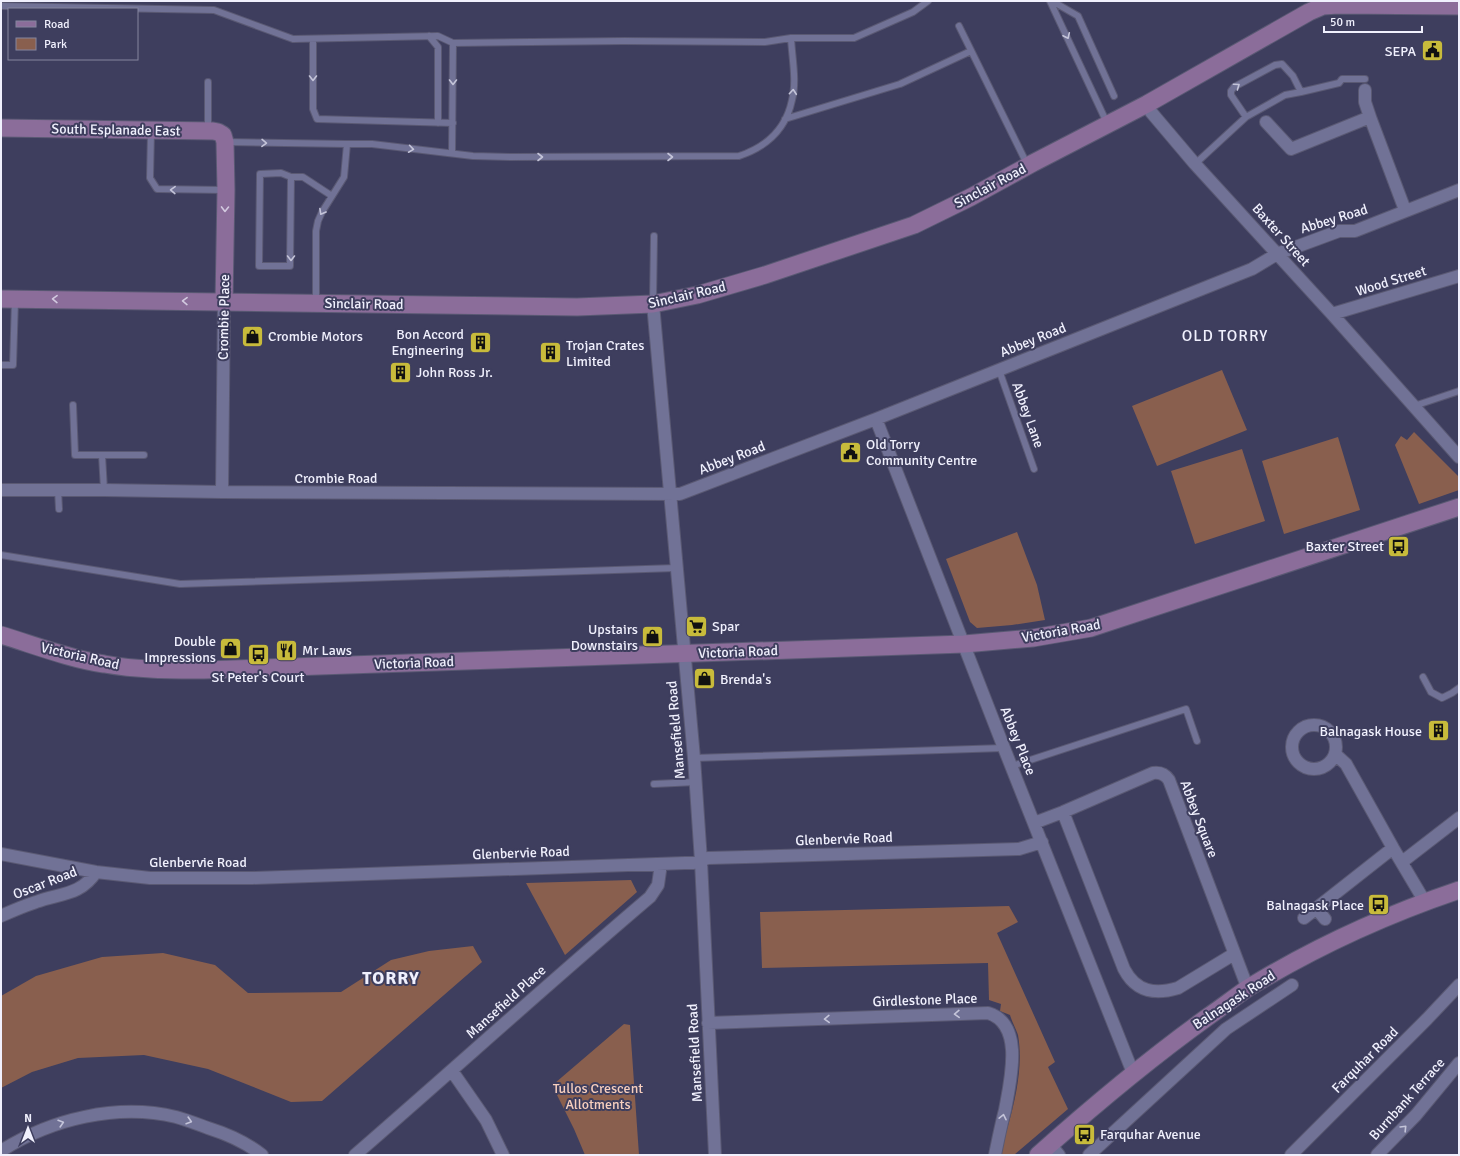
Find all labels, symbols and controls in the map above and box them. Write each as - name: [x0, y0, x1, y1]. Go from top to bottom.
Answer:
- legend: [8, 8, 138, 60]
- scale bar: [1324, 8, 1422, 34]
- text: 50 m: [1330, 15, 1355, 30]
- text: Road: [44, 17, 70, 32]
- one-way arrow: [1062, 32, 1070, 40]
- text: Park: [44, 37, 67, 52]
- public building icon: SEPA: [1419, 38, 1445, 64]
- place label: SEPA: [1385, 43, 1416, 60]
- one-way arrow: [309, 75, 317, 81]
- one-way arrow: [449, 79, 457, 85]
- one-way arrow: [1233, 83, 1240, 91]
- one-way arrow: [788, 89, 797, 95]
- street label: South Esplanade East: [51, 120, 181, 140]
- one-way arrow: [261, 139, 267, 147]
- one-way arrow: [408, 144, 414, 153]
- one-way arrow: [537, 153, 543, 161]
- one-way arrow: [667, 153, 673, 161]
- street label: Sinclair Road: [951, 160, 1029, 212]
- one-way arrow: [170, 186, 176, 194]
- street label: Baxter Street: [1248, 200, 1314, 270]
- street label: Abbey Road: [1298, 201, 1370, 237]
- one-way arrow: [221, 206, 229, 212]
- one-way arrow: [320, 208, 327, 216]
- one-way arrow: [286, 255, 295, 261]
- street label: Wood Street: [1354, 262, 1428, 300]
- street label: Crombie Place: [215, 274, 233, 360]
- street label: Sinclair Road: [647, 278, 727, 312]
- one-way arrow: [52, 295, 58, 303]
- street label: Sinclair Road: [324, 295, 404, 313]
- one-way arrow: [182, 297, 188, 305]
- street label: Abbey Road: [997, 319, 1069, 361]
- shop icon: Crombie Motors: [239, 323, 265, 349]
- place label: Bon Accord Engineering: [391, 326, 464, 359]
- district label: OLD TORRY: [1182, 326, 1268, 346]
- place label: Crombie Motors: [268, 328, 363, 345]
- building icon: Bon Accord Engineering: [467, 329, 493, 355]
- place label: Trojan Crates Limited: [566, 337, 644, 370]
- building icon: Trojan Crates Limited: [538, 340, 564, 366]
- building icon: John Ross Jr.: [388, 359, 414, 385]
- place label: John Ross Jr.: [416, 364, 493, 381]
- street label: Abbey Lane: [1008, 380, 1048, 450]
- place label: Old Torry Community Centre: [866, 436, 977, 469]
- street label: Abbey Road: [696, 438, 768, 478]
- public building icon: Old Torry Community Centre: [838, 439, 864, 465]
- street label: Crombie Road: [294, 470, 378, 487]
- bus stop icon: Baxter Street: [1386, 533, 1412, 559]
- place label: Baxter Street: [1305, 538, 1384, 555]
- supermarket icon: Spar: [684, 613, 710, 639]
- street label: Victoria Road: [1020, 616, 1102, 646]
- place label: Spar: [712, 618, 740, 635]
- place label: Upstairs Downstairs: [571, 621, 638, 654]
- shop icon: Upstairs Downstairs: [640, 624, 666, 650]
- place label: Double Impressions: [144, 633, 216, 666]
- shop icon: Double Impressions: [218, 636, 244, 662]
- restaurant icon: Mr Laws: [274, 637, 300, 663]
- street label: Victoria Road: [39, 639, 121, 673]
- bus stop icon: St Peter's Court: [245, 642, 271, 668]
- place label: Mr Laws: [302, 642, 352, 659]
- street label: Victoria Road: [698, 642, 778, 662]
- street label: Victoria Road: [374, 653, 454, 673]
- shop icon: Brenda's: [691, 666, 717, 692]
- place label: St Peter's Court: [212, 669, 305, 686]
- place label: Brenda's: [720, 671, 771, 688]
- street label: Mansefield Road: [663, 680, 689, 780]
- street label: Abbey Place: [997, 704, 1039, 778]
- building icon: Balnagask House: [1425, 718, 1451, 744]
- place label: Balnagask House: [1319, 723, 1422, 740]
- street label: Abbey Square: [1176, 778, 1222, 860]
- street label: Glenbervie Road: [795, 829, 893, 849]
- street label: Glenbervie Road: [472, 843, 570, 863]
- street label: Glenbervie Road: [149, 854, 247, 871]
- street label: Oscar Road: [11, 863, 79, 903]
- bus stop icon: Balnagask Place: [1366, 892, 1392, 918]
- place label: Balnagask Place: [1266, 897, 1364, 914]
- street label: Mansefield Place: [463, 962, 549, 1042]
- district label: TORRY: [362, 967, 420, 989]
- street label: Balnagask Road: [1190, 967, 1278, 1033]
- street label: Girdlestone Place: [872, 990, 978, 1010]
- street label: Mansefield Road: [684, 1003, 706, 1103]
- one-way arrow: [954, 1010, 960, 1018]
- one-way arrow: [824, 1014, 830, 1023]
- street label: Farquhar Road: [1328, 1023, 1402, 1097]
- street label: Burnbank Terrace: [1366, 1054, 1448, 1144]
- park label: Tullos Crescent Allotments: [553, 1080, 643, 1113]
- north arrow: [8, 1108, 48, 1148]
- text: N: [24, 1112, 32, 1125]
- one-way arrow: [998, 1114, 1007, 1120]
- one-way arrow: [186, 1116, 193, 1125]
- one-way arrow: [58, 1119, 65, 1128]
- bus stop icon: Farquhar Avenue: [1071, 1121, 1097, 1147]
- one-way arrow: [1399, 1125, 1407, 1133]
- place label: Farquhar Avenue: [1100, 1126, 1201, 1143]

